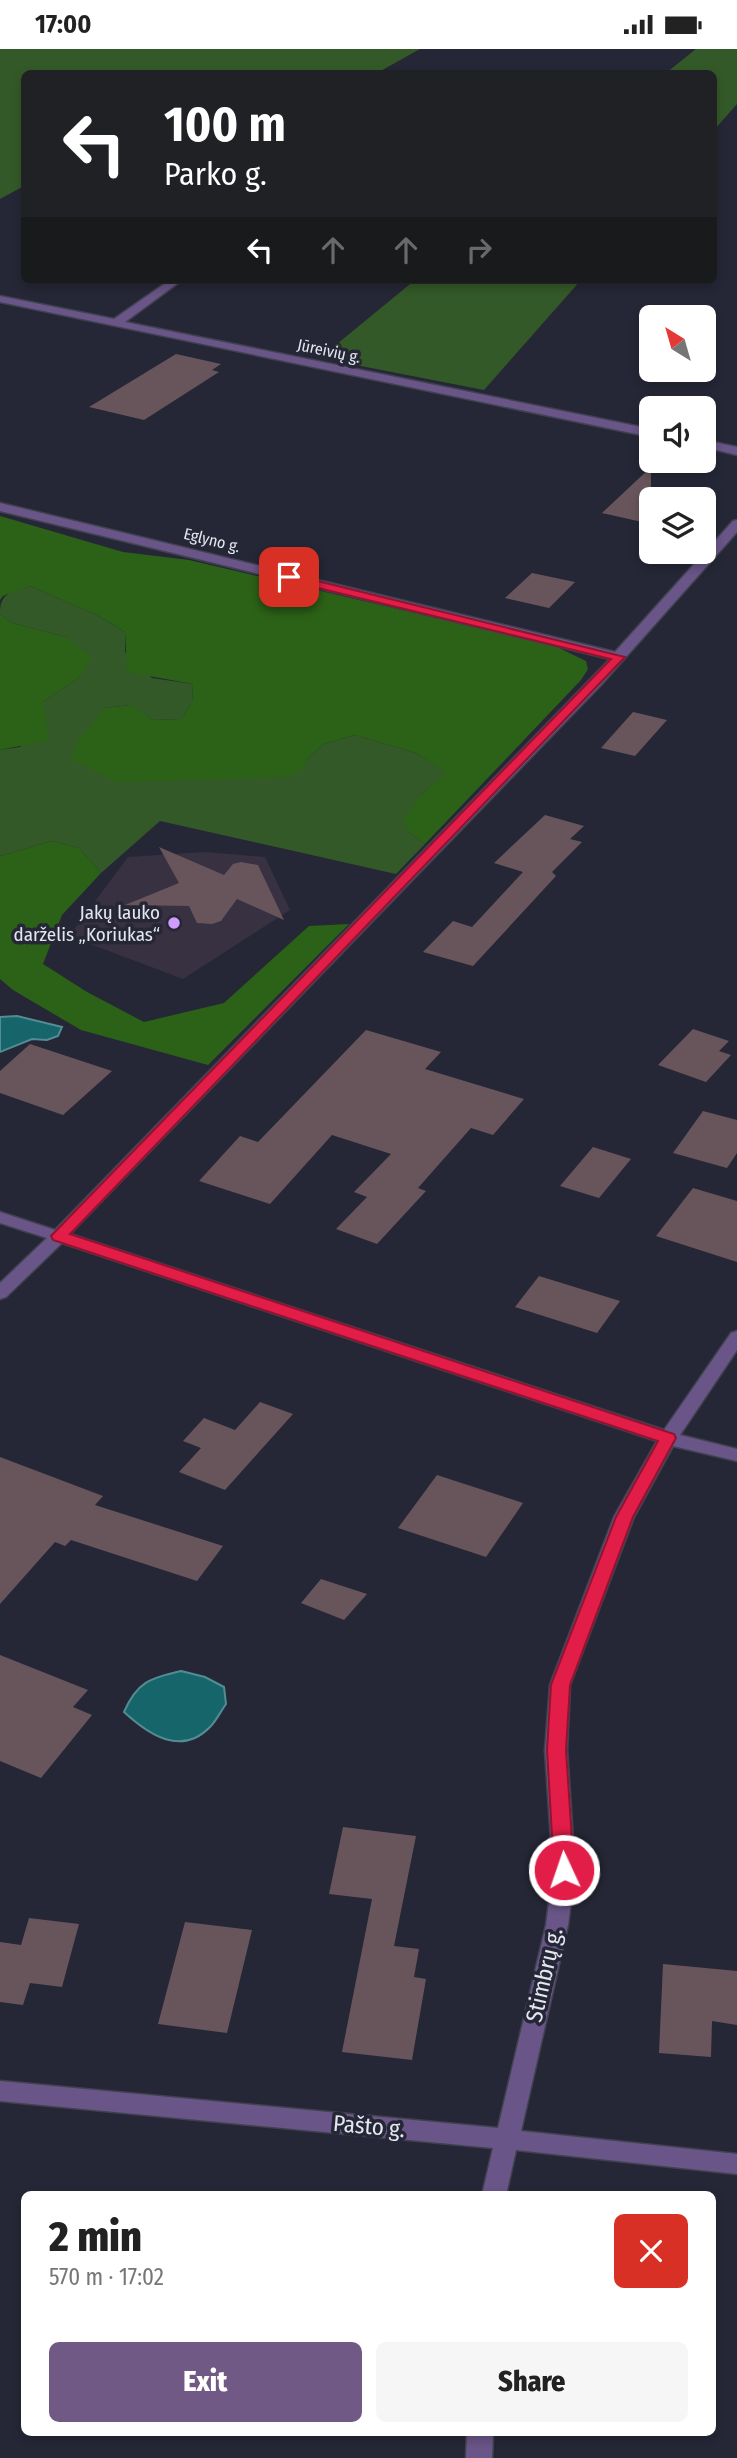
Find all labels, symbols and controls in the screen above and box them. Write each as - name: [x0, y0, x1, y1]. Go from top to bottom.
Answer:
- text: 17:00: [35, 9, 91, 40]
- text: 100 m: [164, 95, 286, 154]
- icon: left: [49, 98, 140, 189]
- text: Parko g.: [164, 155, 267, 193]
- icon: left: [241, 231, 279, 269]
- icon: ahead: [314, 231, 352, 269]
- icon: ahead: [387, 231, 425, 269]
- icon: right: [460, 231, 498, 269]
- north arrow: [639, 305, 716, 381]
- map controls: [639, 305, 716, 564]
- street label: Jūreivių g.: [296, 335, 362, 367]
- button: sound: [639, 396, 716, 473]
- button: layers: [639, 487, 716, 564]
- street label: Eglyno g.: [182, 524, 242, 556]
- pin: [259, 547, 319, 607]
- icon: arrive: [270, 558, 308, 596]
- place label: Jakų lauko darželis „Koriukas“: [14, 901, 160, 946]
- marker: Jakų lauko darželis „Koriukas“: [166, 915, 182, 931]
- position arrow: [527, 1833, 601, 1907]
- street label: Stimbrų g.: [520, 1925, 568, 2025]
- street label: Pašto g.: [332, 2109, 406, 2143]
- text: 2 min: [49, 2212, 142, 2262]
- button: close: [614, 2214, 688, 2288]
- text: 570 m · 17:02: [49, 2263, 164, 2291]
- button: Exit: [49, 2342, 362, 2422]
- button: Share: [376, 2342, 688, 2422]

